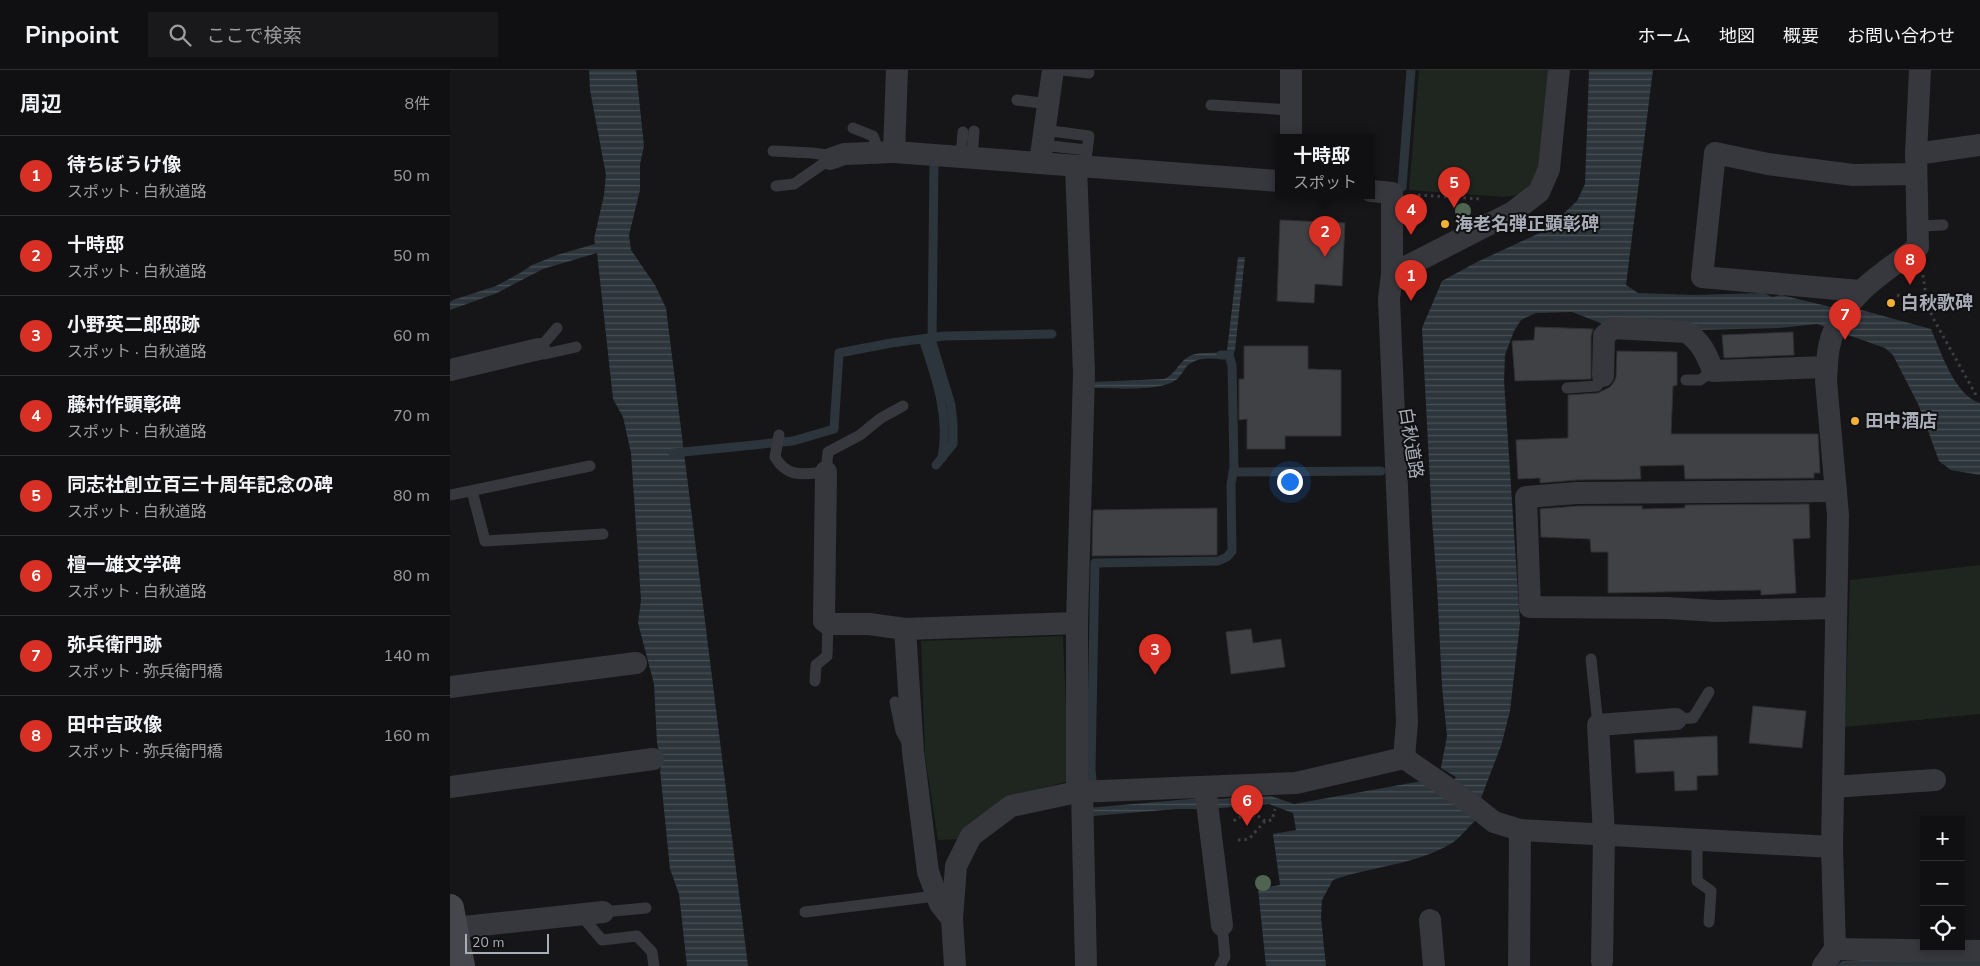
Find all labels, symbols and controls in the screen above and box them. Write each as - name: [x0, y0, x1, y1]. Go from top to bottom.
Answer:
- search box: [148, 12, 498, 57]
- text: Pinpoint: [25, 19, 118, 51]
- icon: search: [166, 21, 194, 49]
- text: ここで検索: [206, 23, 301, 49]
- text: ホーム: [1638, 24, 1691, 48]
- text: 地図: [1719, 24, 1755, 48]
- text: 概要: [1783, 24, 1819, 48]
- text: お問い合わせ: [1847, 24, 1955, 48]
- text: 周辺: [20, 90, 62, 118]
- text: 8件: [404, 93, 430, 115]
- popup: [1275, 134, 1375, 199]
- text: 十時邸: [1293, 143, 1350, 169]
- text: 待ちぼうけ像: [67, 152, 181, 178]
- text: 1: [31, 165, 41, 187]
- text: 50 m: [393, 165, 430, 187]
- pin: 5: [1438, 167, 1470, 208]
- text: スポット: [1293, 172, 1357, 194]
- text: スポット · 白秋道路: [67, 181, 207, 203]
- pin: 4: [1395, 194, 1427, 235]
- place label: 海老名弾正顕彰碑: [1455, 212, 1599, 236]
- pin: 2: [1309, 216, 1341, 257]
- marker: 海老名弾正顕彰碑: [1439, 218, 1451, 230]
- text: 十時邸: [67, 232, 124, 258]
- pin: 8: [1894, 244, 1926, 285]
- text: 2: [31, 245, 41, 267]
- text: 50 m: [393, 245, 430, 267]
- pin: 1: [1395, 260, 1427, 301]
- text: スポット · 白秋道路: [67, 261, 207, 283]
- place label: 白秋歌碑: [1901, 291, 1973, 315]
- marker: 白秋歌碑: [1885, 297, 1897, 309]
- pin: 7: [1829, 299, 1861, 340]
- text: 小野英二郎邸跡: [67, 312, 200, 338]
- text: 3: [31, 325, 41, 347]
- text: 60 m: [393, 325, 430, 347]
- text: スポット · 白秋道路: [67, 341, 207, 363]
- text: 藤村作顕彰碑: [67, 392, 181, 418]
- text: 4: [31, 405, 41, 427]
- text: 70 m: [393, 405, 430, 427]
- street label: 白秋道路: [1394, 406, 1428, 480]
- place label: 田中酒店: [1865, 409, 1937, 433]
- marker: 田中酒店: [1849, 415, 1861, 427]
- text: スポット · 白秋道路: [67, 421, 207, 443]
- your location: [1277, 469, 1303, 495]
- text: 同志社創立百三十周年記念の碑: [67, 472, 333, 498]
- text: 5: [31, 485, 41, 507]
- text: 80 m: [393, 485, 430, 507]
- text: スポット · 白秋道路: [67, 501, 207, 523]
- text: 檀一雄文学碑: [67, 552, 181, 578]
- text: 6: [31, 565, 41, 587]
- text: 80 m: [393, 565, 430, 587]
- text: スポット · 白秋道路: [67, 581, 207, 603]
- text: 弥兵衛門跡: [67, 632, 162, 658]
- pin: 3: [1139, 634, 1171, 675]
- text: 7: [31, 645, 41, 667]
- text: 140 m: [383, 645, 430, 667]
- text: スポット · 弥兵衛門橋: [67, 661, 223, 683]
- text: 田中吉政像: [67, 712, 162, 738]
- text: 8: [31, 725, 41, 747]
- text: 160 m: [383, 725, 430, 747]
- text: スポット · 弥兵衛門橋: [67, 741, 223, 763]
- pin: 6: [1231, 785, 1263, 826]
- map controls: [1920, 816, 1965, 951]
- button: +: [1920, 816, 1965, 861]
- button: −: [1920, 861, 1965, 906]
- button: locate: [1920, 906, 1965, 951]
- scale bar: [465, 931, 549, 954]
- text: 20 m: [472, 933, 504, 952]

